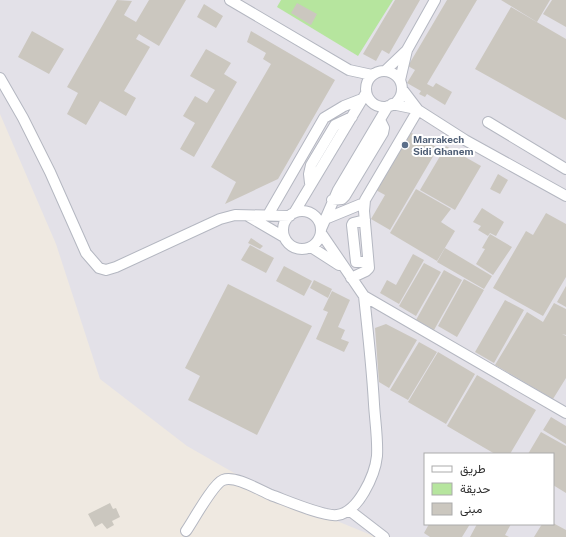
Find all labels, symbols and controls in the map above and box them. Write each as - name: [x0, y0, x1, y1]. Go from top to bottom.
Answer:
- place label: Marrakech Sidi Ghanem: [413, 133, 473, 157]
- marker: Marrakech Sidi Ghanem: [400, 140, 410, 150]
- legend: [424, 453, 554, 525]
- text: طريق: [460, 462, 486, 477]
- text: حديقة: [460, 482, 490, 496]
- text: مبنى: [460, 502, 482, 517]

